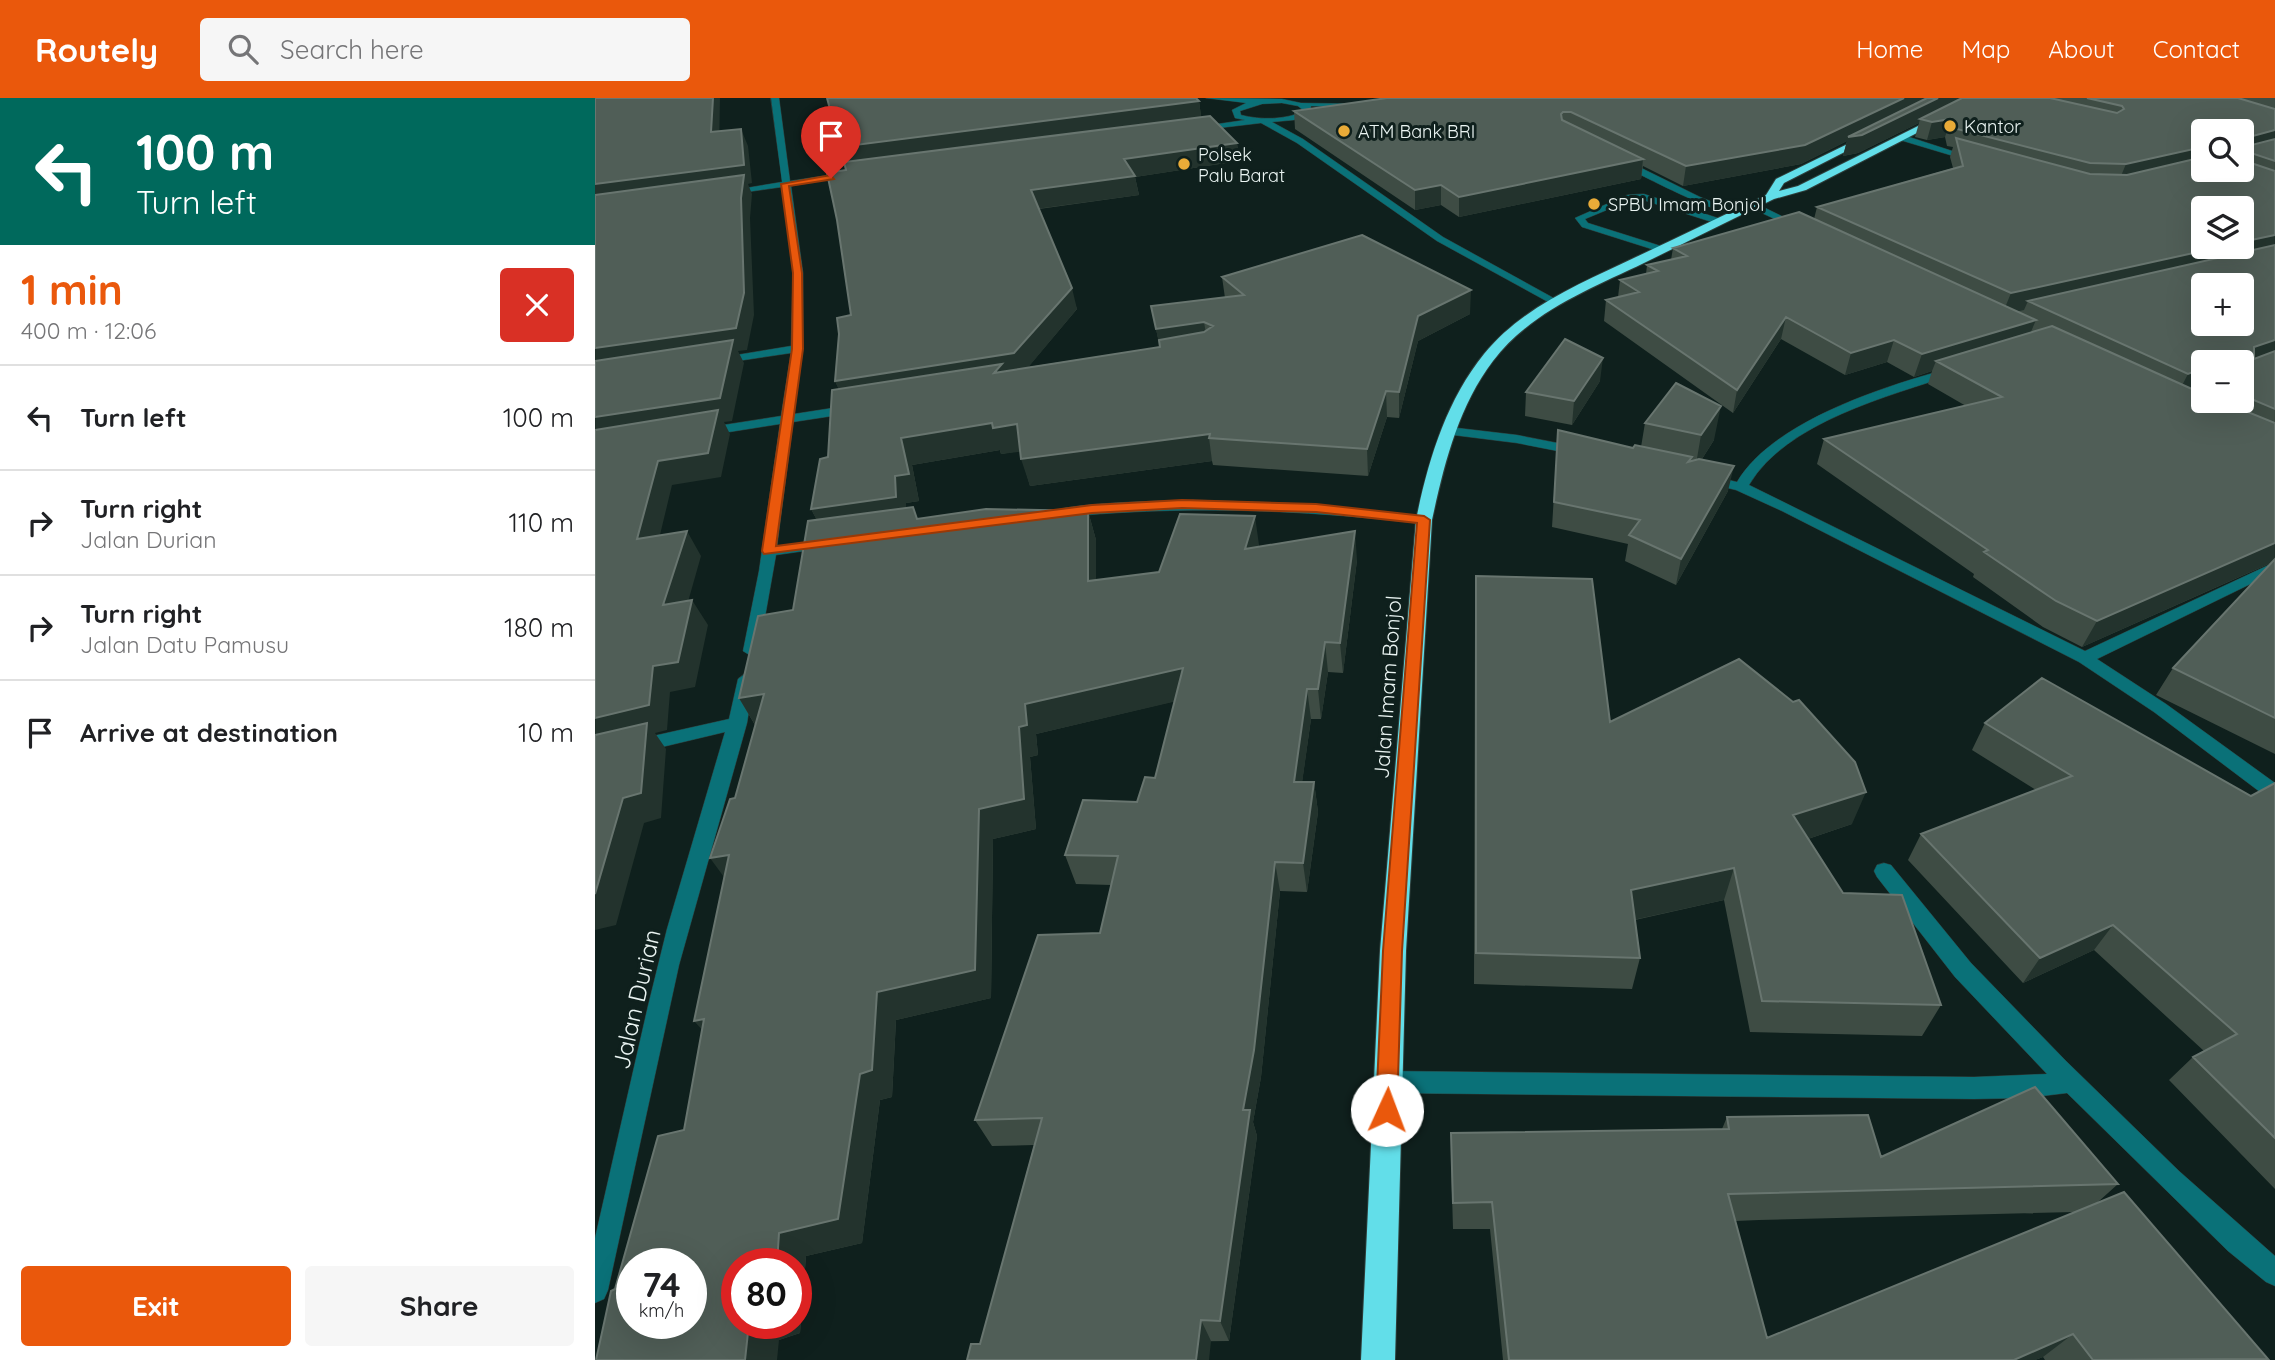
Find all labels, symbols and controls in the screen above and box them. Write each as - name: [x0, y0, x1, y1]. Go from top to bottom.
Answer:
- search box: [200, 18, 690, 81]
- text: Routely: [35, 29, 158, 70]
- icon: search: [224, 30, 262, 68]
- text: Search here: [280, 33, 424, 66]
- text: Home: [1856, 34, 1923, 64]
- text: Map: [1961, 34, 2010, 64]
- text: About: [2048, 34, 2115, 64]
- text: Contact: [2153, 34, 2240, 64]
- pin: [801, 106, 861, 178]
- place label: Kantor: [1964, 115, 2021, 138]
- icon: arrive: [812, 117, 850, 155]
- marker: Kantor: [1942, 118, 1958, 134]
- map controls: [2191, 119, 2254, 413]
- button: search: [2191, 119, 2254, 182]
- place label: ATM Bank BRI: [1358, 120, 1475, 143]
- text: 100 m: [136, 121, 274, 182]
- marker: ATM Bank BRI: [1336, 123, 1352, 139]
- icon: left: [21, 126, 112, 217]
- place label: Polsek Palu Barat: [1198, 143, 1285, 187]
- marker: Polsek Palu Barat: [1176, 156, 1192, 172]
- text: Turn left: [136, 182, 257, 222]
- place label: SPBU Imam Bonjol: [1608, 193, 1764, 216]
- marker: SPBU Imam Bonjol: [1586, 196, 1602, 212]
- button: layers: [2191, 196, 2254, 259]
- text: 1 min: [21, 263, 123, 316]
- button: close: [500, 268, 574, 342]
- button: +: [2191, 273, 2254, 336]
- text: 400 m · 12:06: [21, 316, 156, 345]
- button: −: [2191, 350, 2254, 413]
- icon: left: [21, 399, 59, 437]
- text: Turn left: [80, 401, 187, 434]
- text: 100 m: [503, 401, 574, 434]
- text: Turn right: [80, 492, 202, 525]
- icon: right: [21, 504, 59, 542]
- text: 110 m: [508, 506, 574, 539]
- text: Jalan Durian: [80, 525, 217, 554]
- street label: Jalan Imam Bonjol: [1368, 594, 1406, 780]
- text: Turn right: [80, 597, 202, 630]
- icon: right: [21, 609, 59, 647]
- text: 180 m: [504, 611, 574, 644]
- text: Jalan Datu Pamusu: [80, 630, 289, 659]
- icon: arrive: [21, 714, 59, 752]
- text: Arrive at destination: [80, 716, 338, 749]
- text: 10 m: [518, 716, 574, 749]
- street label: Jalan Durian: [605, 926, 667, 1072]
- position arrow: [1350, 1073, 1424, 1147]
- speed limit sign: 80: [721, 1248, 812, 1339]
- text: 74: [642, 1262, 681, 1306]
- button: Exit: [21, 1266, 291, 1346]
- button: Share: [305, 1266, 574, 1346]
- text: km/h: [639, 1299, 684, 1322]

